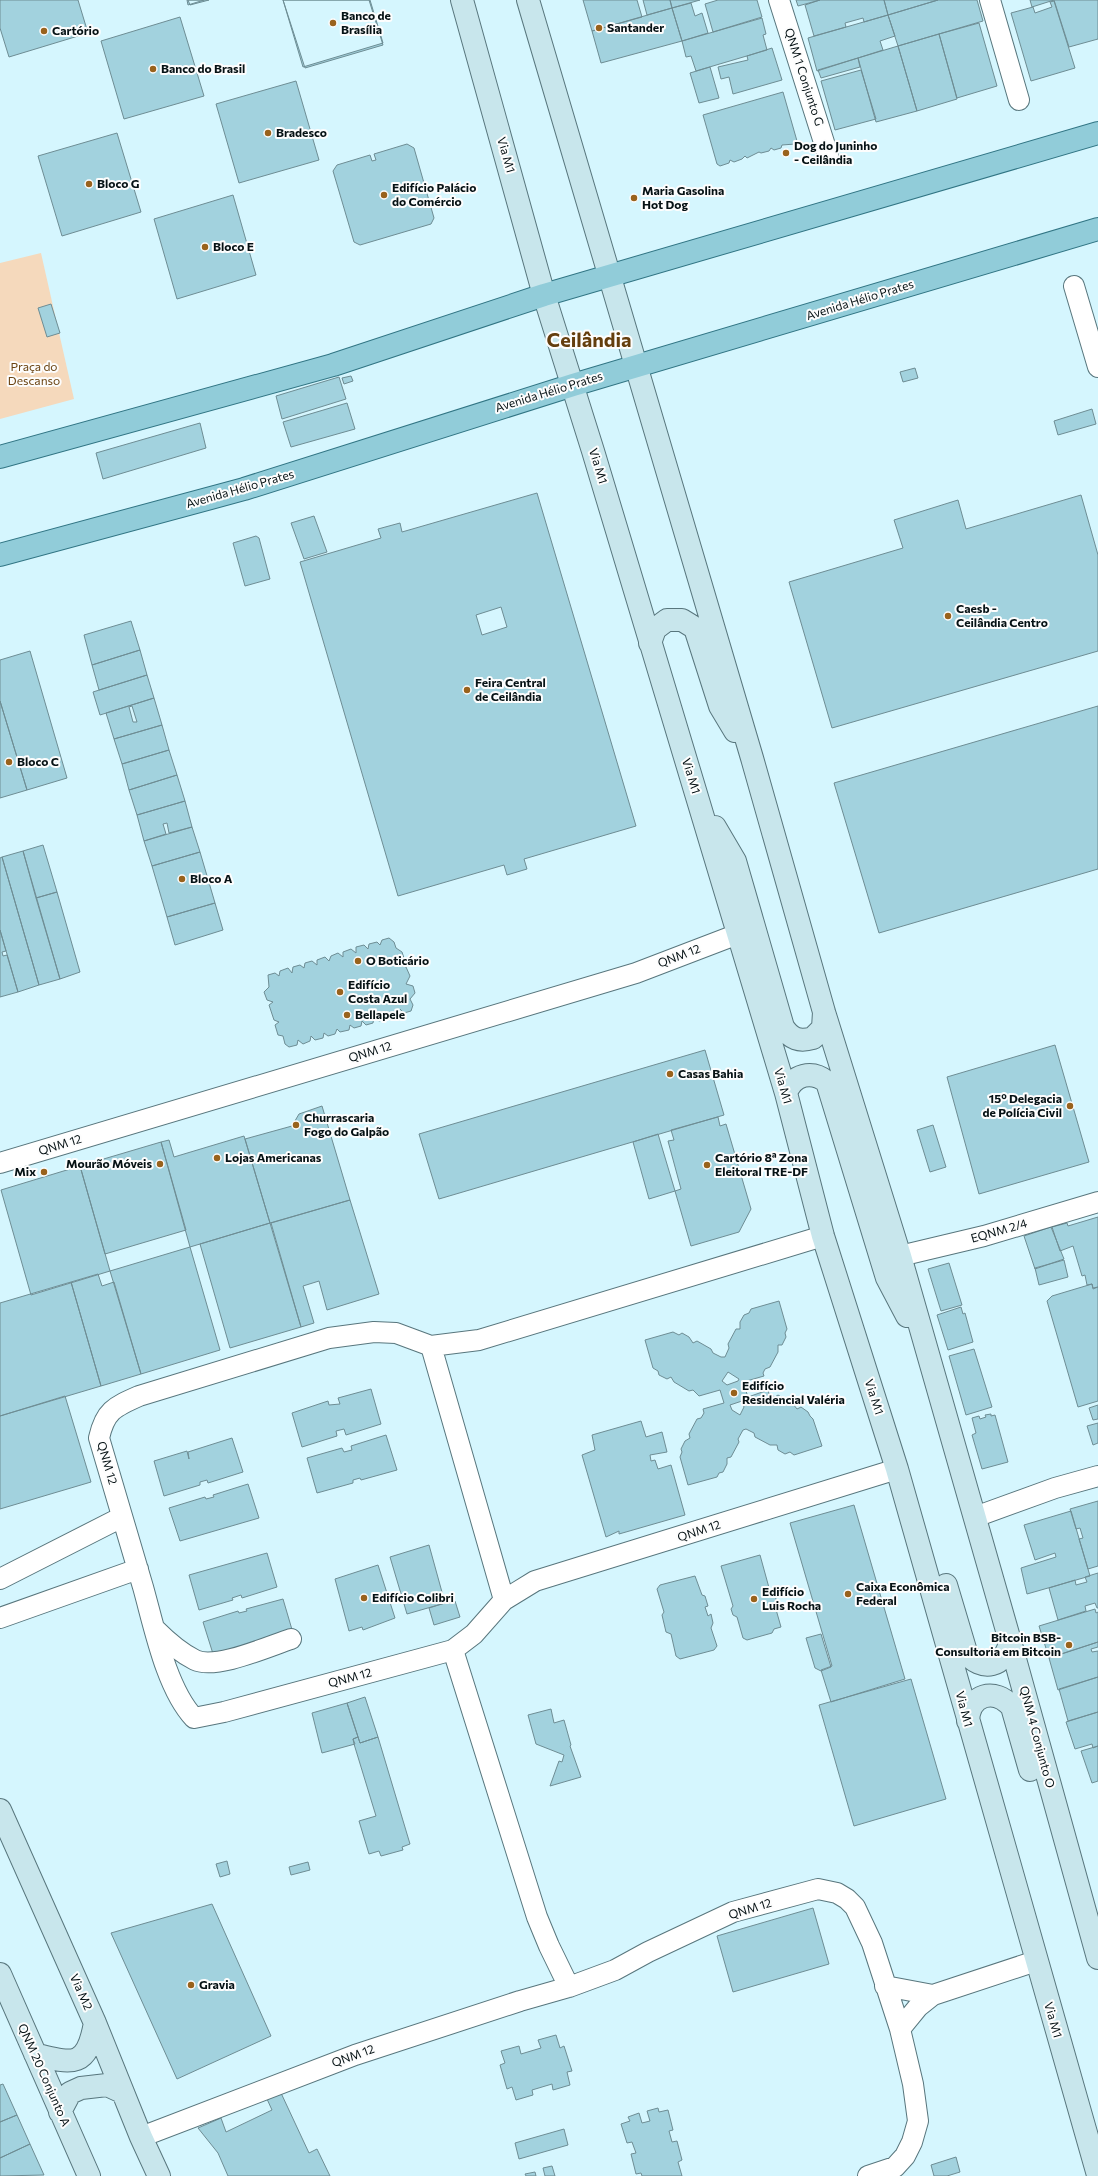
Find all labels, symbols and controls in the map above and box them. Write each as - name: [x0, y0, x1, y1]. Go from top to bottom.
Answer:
- place label: Banco de Brasília: [341, 8, 391, 36]
- marker: Banco de Brasília: [328, 18, 338, 28]
- place label: Santander: [607, 20, 664, 34]
- place label: Cartório: [52, 23, 99, 37]
- marker: Santander: [594, 23, 604, 33]
- marker: Cartório: [39, 26, 49, 36]
- street label: QNM 1 Conjunto G: [783, 26, 827, 127]
- place label: Banco do Brasil: [161, 61, 245, 75]
- marker: Banco do Brasil: [148, 64, 158, 74]
- place label: Bradesco: [276, 125, 327, 139]
- marker: Bradesco: [263, 128, 273, 138]
- street label: Via M1: [495, 135, 519, 174]
- place label: Dog do Juninho - Ceilândia: [794, 138, 877, 166]
- marker: Dog do Juninho - Ceilândia: [781, 148, 791, 158]
- place label: Bloco G: [97, 176, 140, 190]
- marker: Bloco G: [84, 179, 94, 189]
- place label: Edifício Palácio do Comércio: [392, 180, 476, 208]
- place label: Maria Gasolina Hot Dog: [642, 183, 724, 211]
- marker: Edifício Palácio do Comércio: [379, 190, 389, 200]
- marker: Maria Gasolina Hot Dog: [629, 193, 639, 203]
- place label: Bloco E: [213, 239, 254, 253]
- marker: Bloco E: [200, 242, 210, 252]
- street label: Avenida Hélio Prates: [804, 276, 915, 322]
- district label: Ceilândia: [546, 327, 632, 351]
- park label: Praça do Descanso: [8, 359, 60, 387]
- street label: Avenida Hélio Prates: [493, 368, 604, 414]
- street label: Via M1: [587, 446, 611, 485]
- street label: Avenida Hélio Prates: [184, 466, 295, 510]
- place label: Caesb - Ceilândia Centro: [956, 601, 1048, 629]
- marker: Caesb - Ceilândia Centro: [943, 611, 953, 621]
- place label: Feira Central de Ceilândia: [475, 675, 546, 703]
- marker: Feira Central de Ceilândia: [462, 685, 472, 695]
- place label: Bloco C: [17, 754, 59, 768]
- street label: Via M1: [680, 756, 704, 795]
- marker: Bloco C: [4, 757, 14, 767]
- place label: Bloco A: [190, 871, 233, 885]
- marker: Bloco A: [177, 874, 187, 884]
- street label: QNM 12: [655, 940, 702, 970]
- place label: O Boticário: [366, 953, 429, 967]
- marker: O Boticário: [353, 956, 363, 966]
- place label: Edifício Costa Azul: [348, 977, 407, 1005]
- marker: Edifício Costa Azul: [335, 987, 345, 997]
- place label: Bellapele: [355, 1007, 405, 1021]
- marker: Bellapele: [342, 1010, 352, 1020]
- street label: QNM 12: [346, 1038, 393, 1064]
- place label: Casas Bahia: [678, 1066, 743, 1080]
- street label: Via M1: [772, 1066, 796, 1105]
- marker: Casas Bahia: [665, 1069, 675, 1079]
- place label: 15º Delegacia de Polícia Civil: [983, 1091, 1062, 1119]
- marker: 15º Delegacia de Polícia Civil: [1065, 1101, 1075, 1111]
- place label: Churrascaria Fogo do Galpão: [304, 1110, 389, 1138]
- marker: Churrascaria Fogo do Galpão: [291, 1120, 301, 1130]
- street label: QNM 12: [36, 1131, 83, 1157]
- place label: Lojas Americanas: [225, 1150, 322, 1164]
- place label: Cartório 8ª Zona Eleitoral TRE-DF: [715, 1150, 808, 1178]
- marker: Lojas Americanas: [212, 1153, 222, 1163]
- place label: Mourão Móveis: [66, 1156, 152, 1170]
- marker: Mourão Móveis: [155, 1159, 165, 1169]
- marker: Cartório 8ª Zona Eleitoral TRE-DF: [702, 1160, 712, 1170]
- place label: Mix: [14, 1164, 36, 1178]
- marker: Mix: [39, 1167, 49, 1177]
- street label: EQNM 2/4: [969, 1215, 1029, 1245]
- street label: Via M1: [863, 1377, 887, 1416]
- place label: Edifício Residencial Valéria: [742, 1378, 845, 1406]
- marker: Edifício Residencial Valéria: [729, 1388, 739, 1398]
- street label: QNM 12: [95, 1439, 121, 1486]
- street label: QNM 12: [675, 1516, 722, 1544]
- place label: Caixa Econômica Federal: [856, 1579, 950, 1607]
- place label: Edifício Luis Rocha: [762, 1584, 821, 1612]
- marker: Caixa Econômica Federal: [843, 1589, 853, 1599]
- place label: Edifício Colibri: [372, 1590, 454, 1604]
- marker: Edifício Colibri: [359, 1593, 369, 1603]
- marker: Edifício Luis Rocha: [749, 1594, 759, 1604]
- place label: Bitcoin BSB- Consultoria em Bitcoin: [935, 1630, 1061, 1658]
- marker: Bitcoin BSB- Consultoria em Bitcoin: [1064, 1640, 1074, 1650]
- street label: QNM 12: [326, 1664, 373, 1690]
- street label: QNM 4 Conjunto O: [1018, 1684, 1058, 1790]
- street label: Via M1: [953, 1689, 976, 1728]
- street label: QNM 12: [726, 1895, 773, 1921]
- street label: Via M2: [68, 1971, 96, 2012]
- place label: Gravia: [199, 1977, 235, 1991]
- marker: Gravia: [186, 1980, 196, 1990]
- street label: Via M1: [1042, 2000, 1066, 2039]
- street label: QNM 20 Conjunto A: [16, 2021, 74, 2128]
- street label: QNM 12: [329, 2041, 376, 2069]

